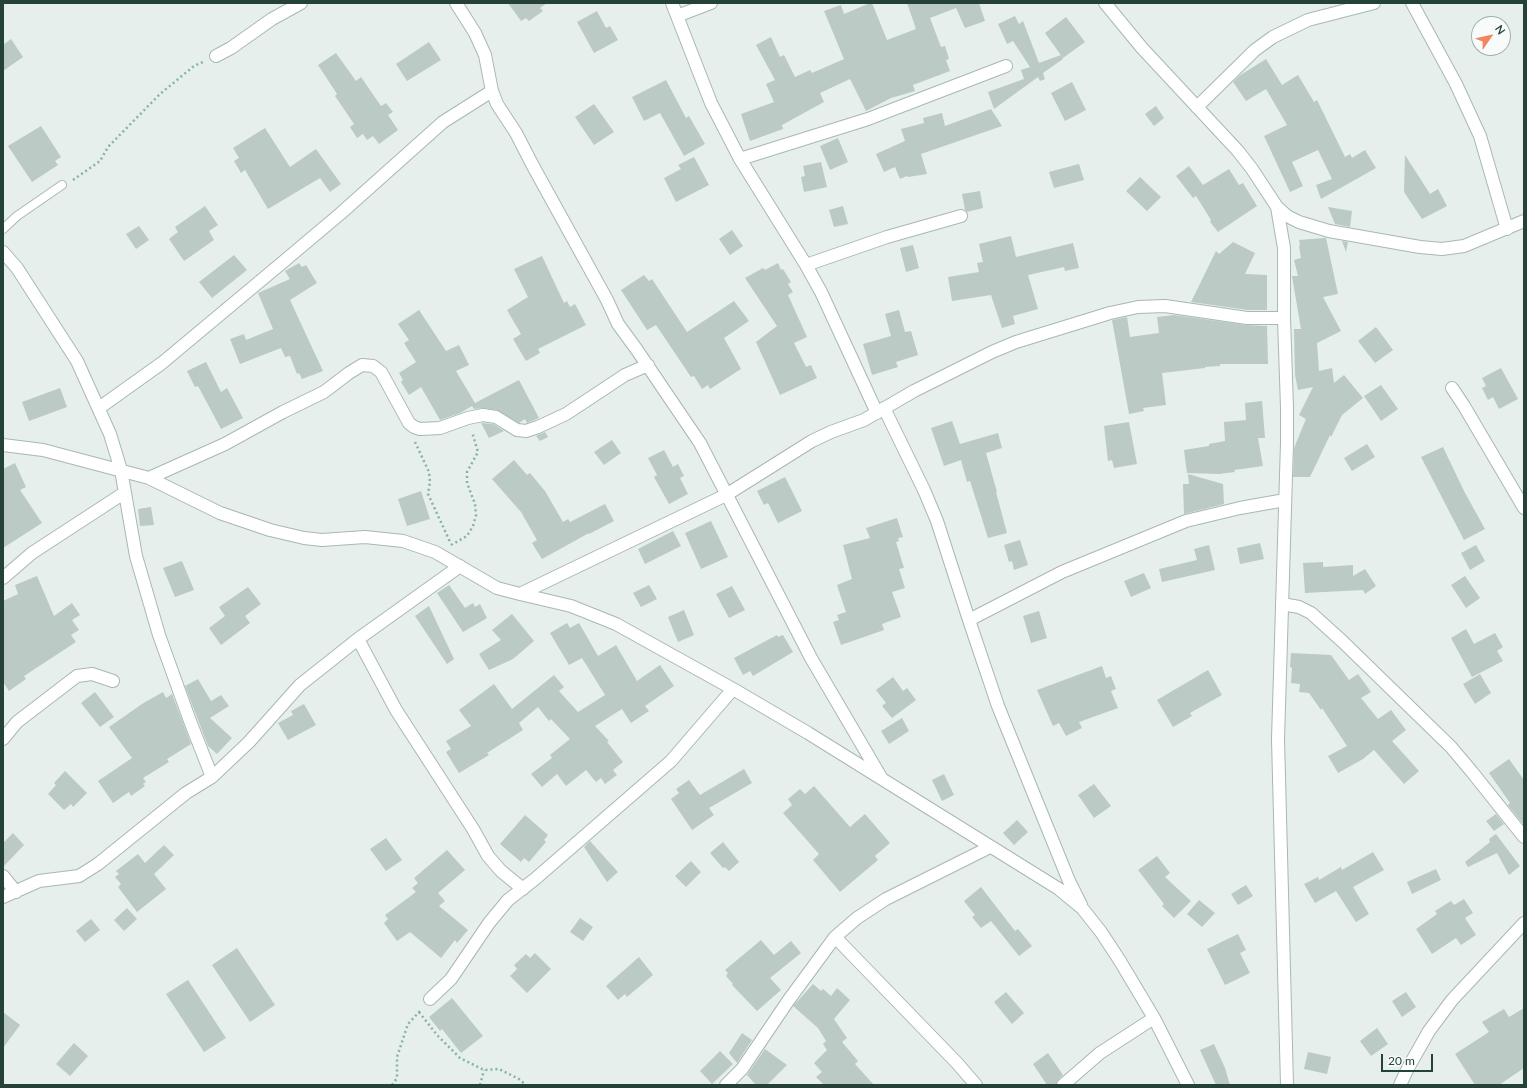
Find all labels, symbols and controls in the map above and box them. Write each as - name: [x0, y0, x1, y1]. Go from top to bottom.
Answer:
- north arrow: [1471, 16, 1511, 56]
- text: N: [1493, 22, 1508, 37]
- scale bar: [1383, 1046, 1435, 1072]
- text: 20 m: [1388, 1053, 1415, 1068]

